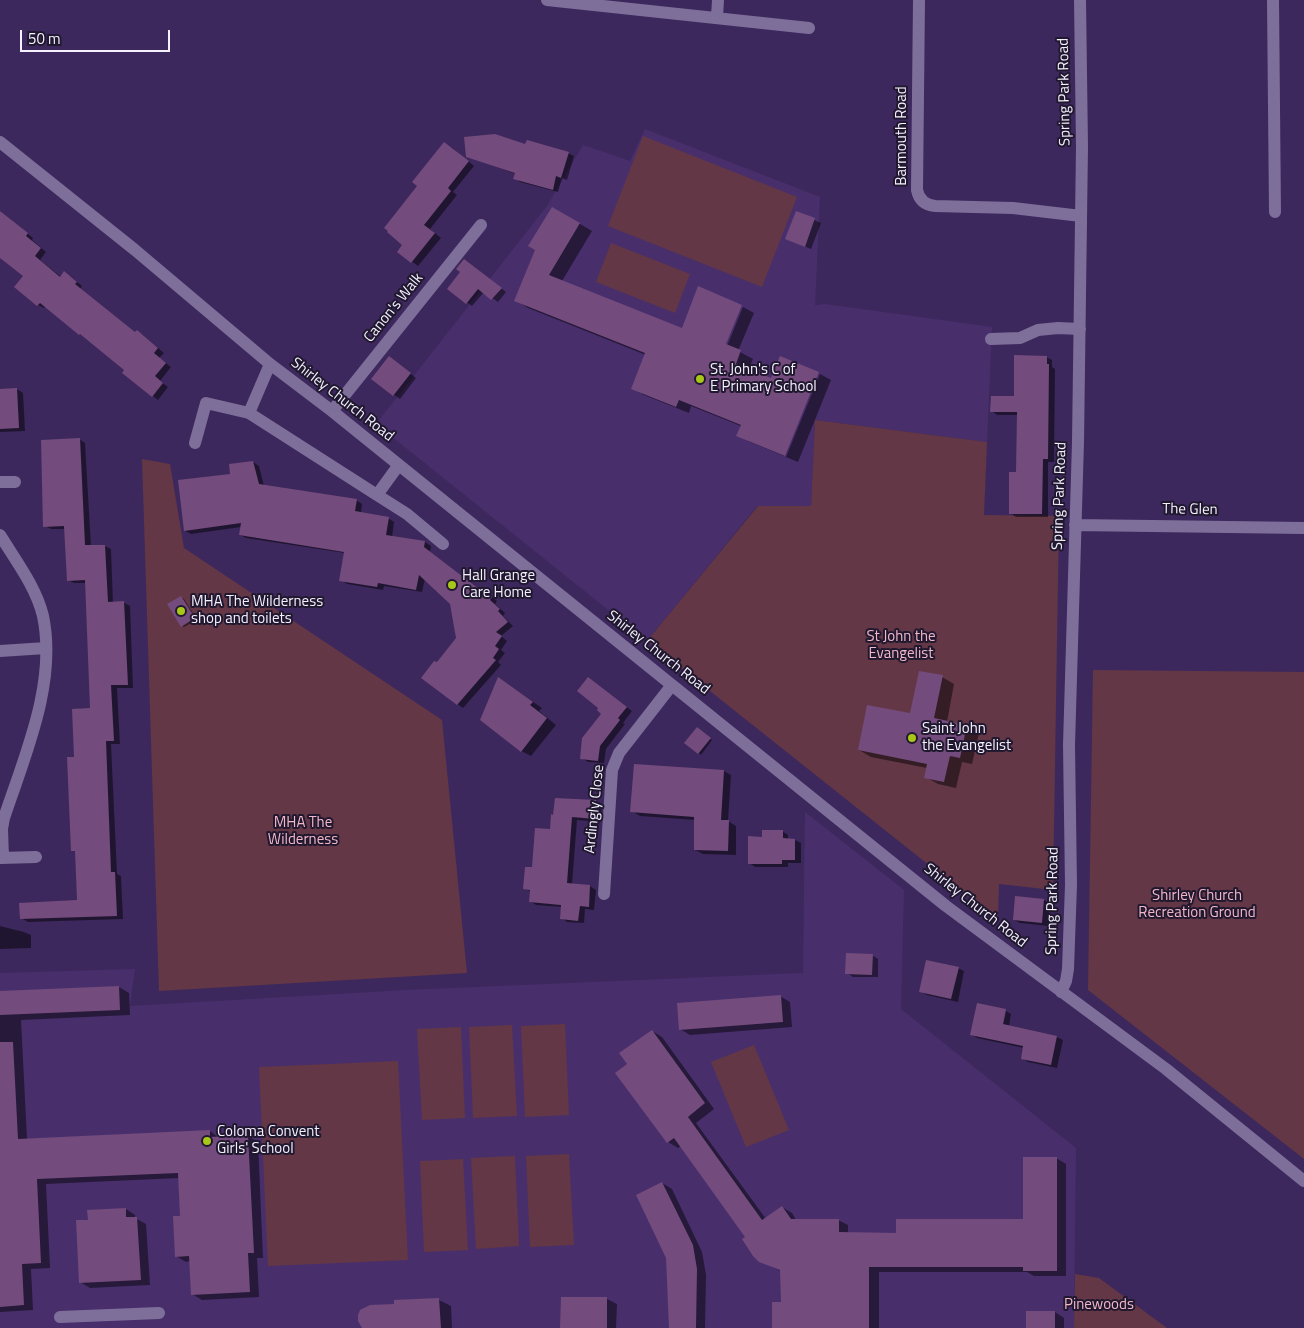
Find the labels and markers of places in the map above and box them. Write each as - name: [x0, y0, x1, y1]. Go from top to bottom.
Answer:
- place label: St. John's C of E Primary School: [710, 361, 817, 396]
- marker: St. John's C of E Primary School: [694, 373, 706, 385]
- place label: Hall Grange Care Home: [462, 567, 535, 602]
- marker: Hall Grange Care Home: [446, 579, 458, 591]
- place label: MHA The Wilderness shop and toilets: [191, 593, 323, 628]
- marker: MHA The Wilderness shop and toilets: [175, 605, 187, 617]
- place label: Saint John the Evangelist: [922, 720, 1011, 755]
- marker: Saint John the Evangelist: [906, 732, 918, 744]
- place label: Coloma Convent Girls' School: [217, 1123, 320, 1158]
- marker: Coloma Convent Girls' School: [201, 1135, 213, 1147]

